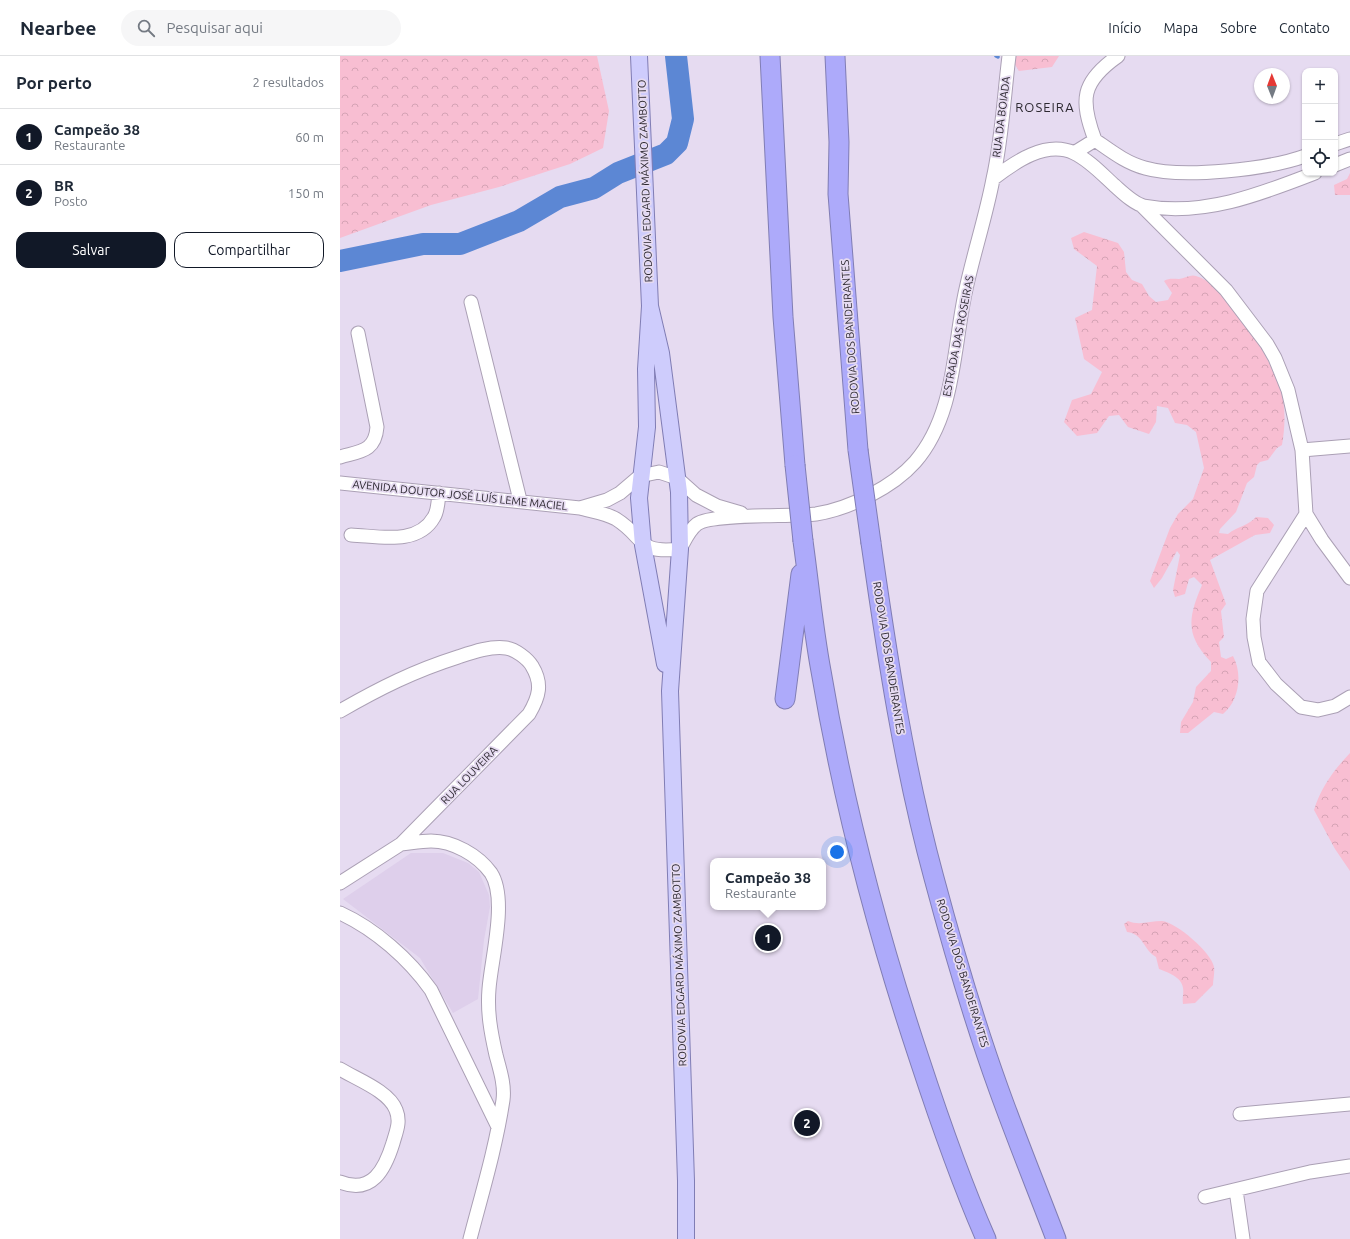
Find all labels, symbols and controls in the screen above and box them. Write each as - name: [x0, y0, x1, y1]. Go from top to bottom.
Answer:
- search box: [121, 10, 401, 46]
- text: Nearbee: [20, 17, 97, 39]
- icon: search: [135, 17, 157, 39]
- text: Pesquisar aqui: [167, 19, 263, 36]
- text: Início: [1108, 20, 1141, 36]
- text: Mapa: [1163, 20, 1198, 36]
- text: Sobre: [1220, 20, 1257, 36]
- text: Contato: [1279, 20, 1330, 36]
- north arrow: [1254, 68, 1290, 104]
- map controls: [1302, 68, 1338, 176]
- button: +: [1302, 68, 1338, 104]
- text: Por perto: [16, 73, 92, 92]
- text: 2 resultados: [253, 75, 324, 89]
- street label: RUA DA BOIADA: [990, 75, 1012, 158]
- street label: RODOVIA EDGARD MÁXIMO ZAMBOTTO: [634, 79, 655, 283]
- district label: ROSEIRA: [1015, 100, 1075, 114]
- button: −: [1302, 104, 1338, 140]
- text: Campeão 38: [54, 121, 140, 138]
- text: 1: [25, 130, 33, 144]
- text: 60 m: [295, 130, 324, 144]
- text: Restaurante: [54, 138, 125, 152]
- button: locate: [1302, 140, 1338, 176]
- text: BR: [54, 177, 74, 194]
- text: 2: [25, 186, 33, 200]
- text: 150 m: [288, 186, 324, 200]
- text: Posto: [54, 194, 88, 208]
- button: Salvar: [16, 232, 166, 268]
- button: Compartilhar: [174, 232, 324, 268]
- street label: RODOVIA DOS BANDEIRANTES: [839, 259, 861, 415]
- street label: ESTRADA DAS ROSEIRAS: [940, 274, 976, 398]
- street label: AVENIDA DOUTOR JOSÉ LUÍS LEME MACIEL: [352, 477, 568, 512]
- street label: RODOVIA DOS BANDEIRANTES: [871, 581, 907, 736]
- street label: RUA LOUVEIRA: [438, 743, 500, 806]
- your location: [827, 842, 847, 862]
- popup: [710, 858, 826, 910]
- street label: RODOVIA EDGARD MÁXIMO ZAMBOTTO: [668, 863, 689, 1067]
- text: Campeão 38: [725, 869, 811, 886]
- text: Restaurante: [725, 886, 796, 900]
- street label: RODOVIA DOS BANDEIRANTES: [935, 897, 991, 1049]
- pin: 1: [755, 923, 781, 953]
- pin: 2: [794, 1108, 820, 1138]

